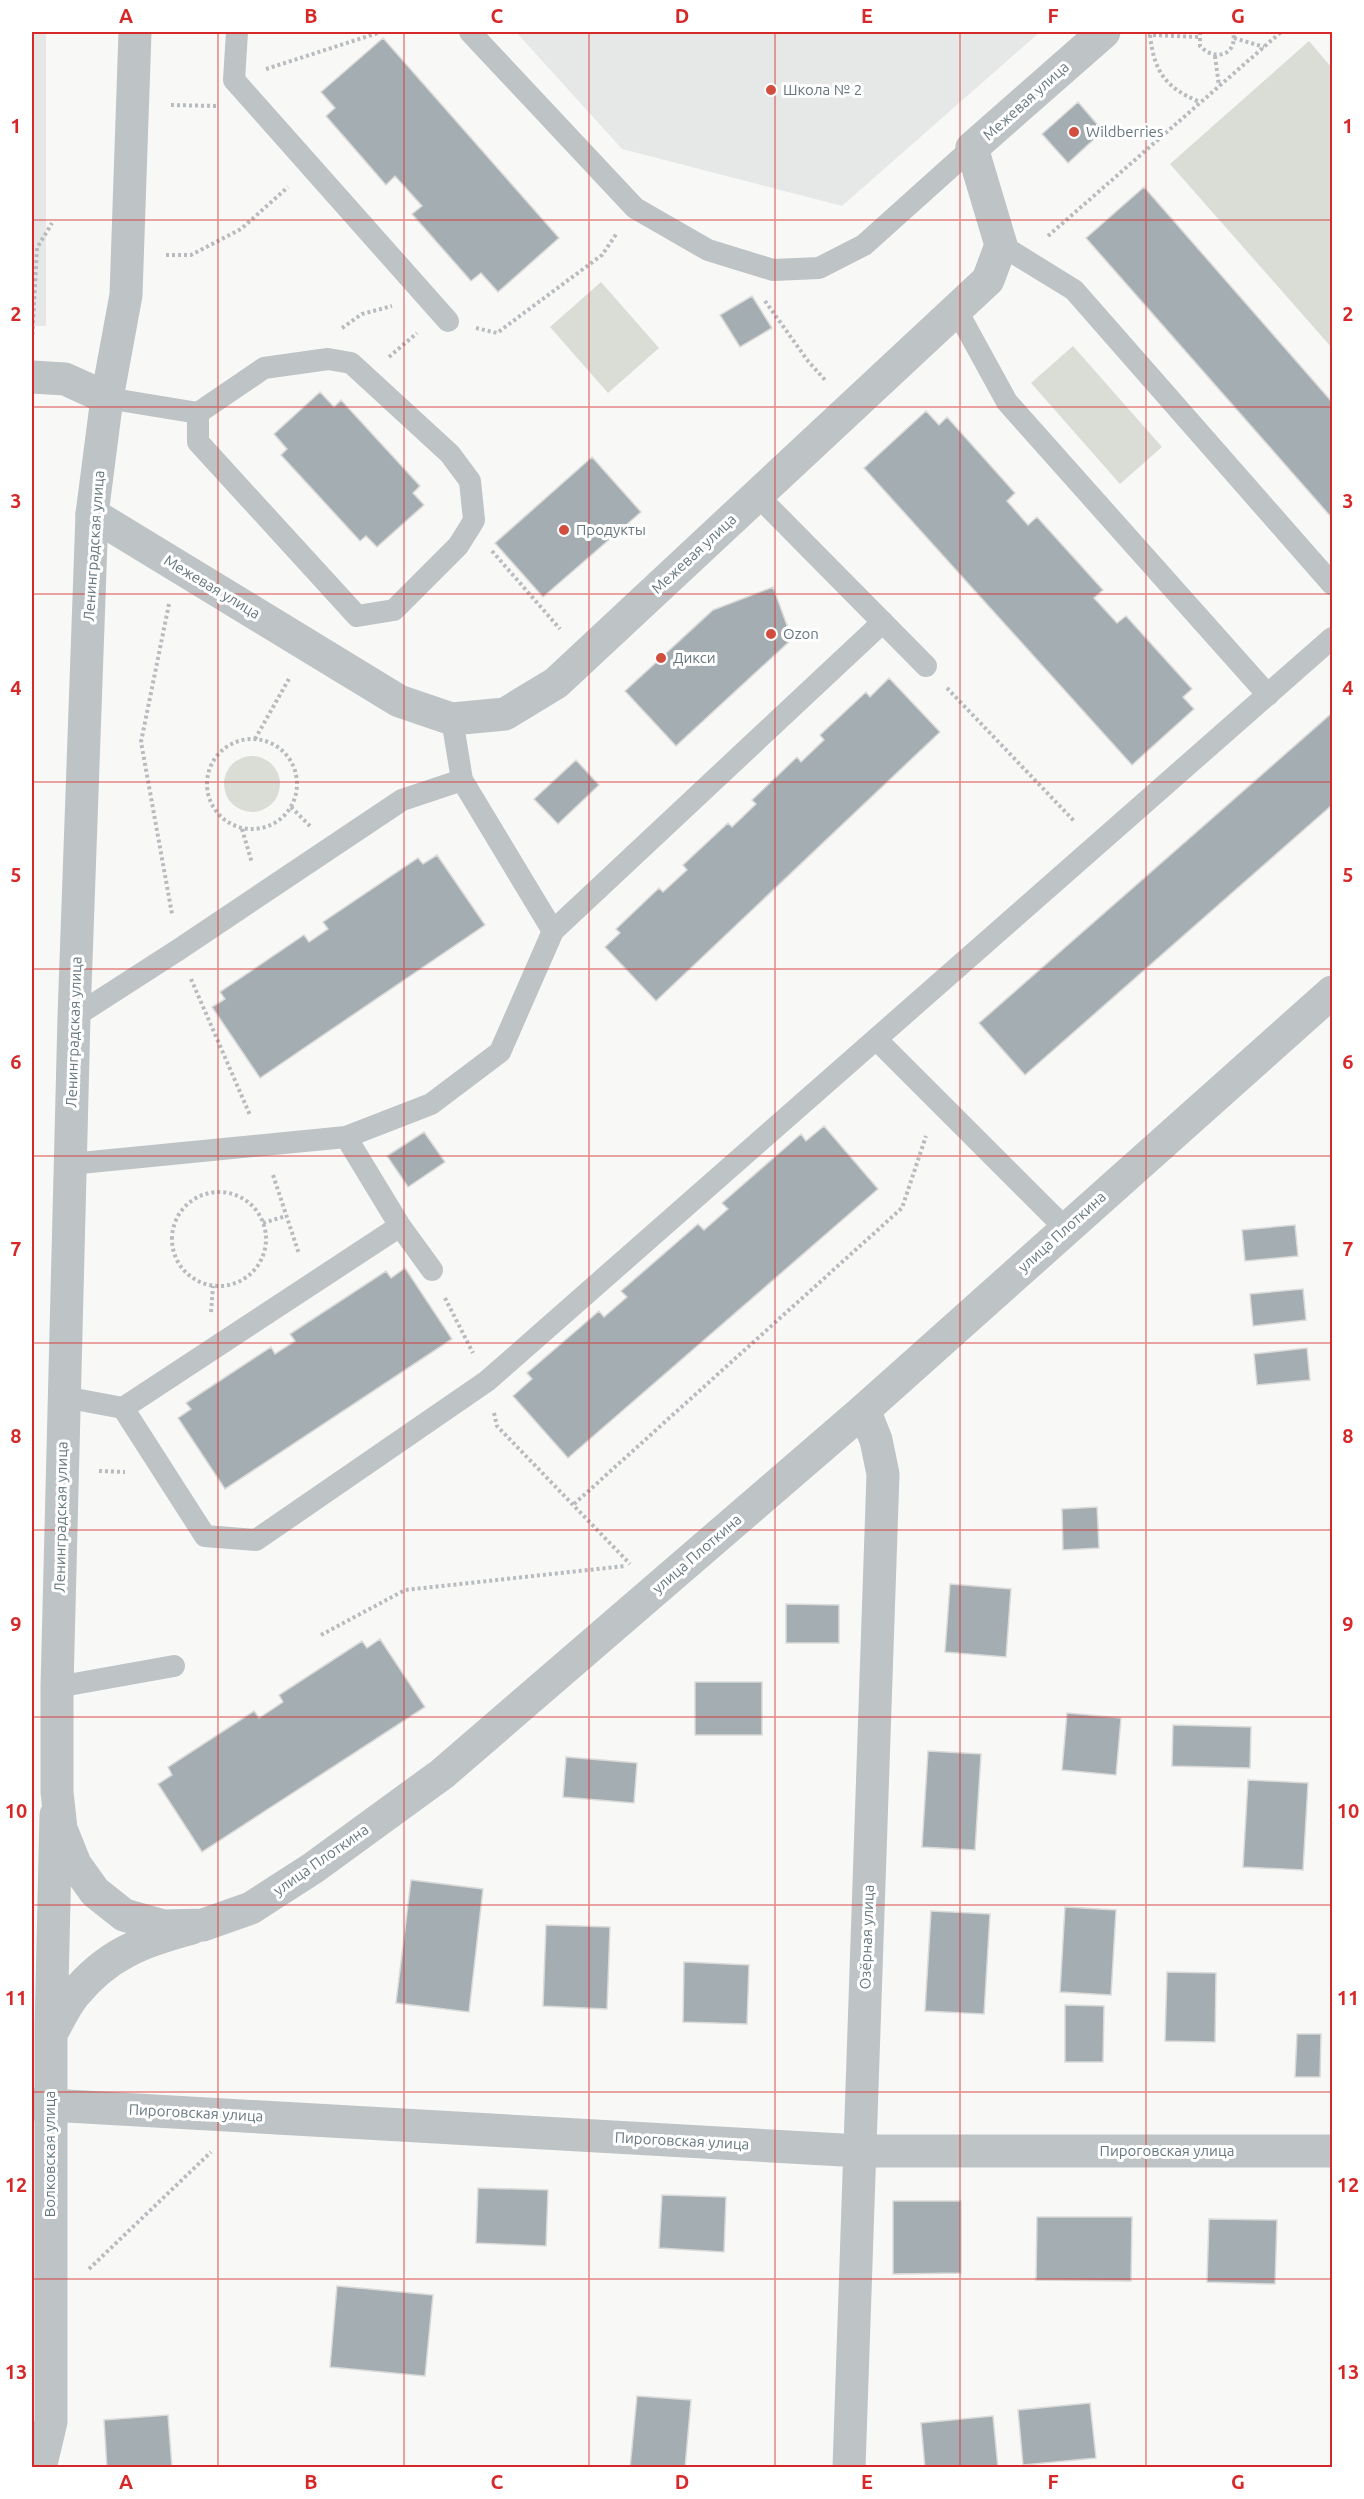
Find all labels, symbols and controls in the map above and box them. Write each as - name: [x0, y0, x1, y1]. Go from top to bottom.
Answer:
- text: A: [119, 4, 133, 27]
- text: B: [304, 4, 318, 27]
- text: C: [491, 4, 504, 27]
- text: D: [675, 4, 689, 27]
- text: E: [861, 4, 873, 27]
- text: F: [1047, 4, 1059, 27]
- text: G: [1231, 4, 1245, 27]
- street label: Межевая улица: [979, 58, 1072, 143]
- place label: Школа № 2: [783, 81, 862, 98]
- marker: Школа № 2: [764, 83, 778, 97]
- text: 1: [10, 114, 22, 137]
- text: 1: [1342, 114, 1354, 137]
- place label: Wildberries: [1086, 123, 1163, 140]
- marker: Wildberries: [1067, 125, 1081, 139]
- text: 2: [10, 302, 22, 325]
- text: 2: [1342, 302, 1354, 325]
- street label: Ленинградская улица: [80, 470, 107, 622]
- text: 3: [10, 489, 22, 512]
- text: 3: [1342, 489, 1354, 512]
- street label: Межевая улица: [648, 510, 739, 597]
- place label: Продукты: [576, 521, 646, 538]
- marker: Продукты: [557, 523, 571, 537]
- street label: Межевая улица: [161, 551, 263, 622]
- place label: Ozon: [783, 625, 819, 642]
- marker: Ozon: [764, 627, 778, 641]
- place label: Дикси: [673, 649, 716, 666]
- marker: Дикси: [654, 651, 668, 665]
- text: 4: [10, 676, 22, 699]
- text: 4: [1342, 676, 1354, 699]
- text: 5: [10, 863, 22, 886]
- text: 5: [1342, 863, 1354, 886]
- street label: Ленинградская улица: [62, 956, 85, 1108]
- text: 6: [10, 1050, 22, 1073]
- text: 6: [1342, 1050, 1354, 1073]
- street label: улица Плоткина: [1014, 1188, 1109, 1275]
- text: 7: [10, 1237, 22, 1260]
- text: 7: [1342, 1237, 1354, 1260]
- text: 8: [10, 1424, 22, 1447]
- text: 8: [1342, 1424, 1354, 1447]
- street label: Ленинградская улица: [51, 1441, 70, 1593]
- street label: улица Плоткина: [649, 1510, 745, 1597]
- text: 9: [10, 1612, 22, 1635]
- text: 9: [1342, 1612, 1354, 1635]
- text: 10: [5, 1799, 27, 1822]
- text: 10: [1337, 1799, 1359, 1822]
- street label: улица Плоткина: [270, 1820, 372, 1899]
- street label: Озёрная улица: [856, 1884, 877, 1990]
- text: 11: [5, 1986, 27, 2009]
- text: 11: [1337, 1986, 1359, 2009]
- street label: Волковская улица: [41, 2091, 58, 2217]
- street label: Пироговская улица: [128, 2100, 264, 2125]
- street label: Пироговская улица: [614, 2128, 750, 2153]
- street label: Пироговская улица: [1100, 2142, 1234, 2159]
- text: 12: [5, 2173, 27, 2196]
- text: 12: [1337, 2173, 1359, 2196]
- text: 13: [5, 2360, 27, 2383]
- text: 13: [1337, 2360, 1359, 2383]
- text: A: [119, 2470, 133, 2493]
- text: B: [304, 2470, 318, 2493]
- text: C: [491, 2470, 504, 2493]
- text: D: [675, 2470, 689, 2493]
- text: E: [861, 2470, 873, 2493]
- text: F: [1047, 2470, 1059, 2493]
- text: G: [1231, 2470, 1245, 2493]

